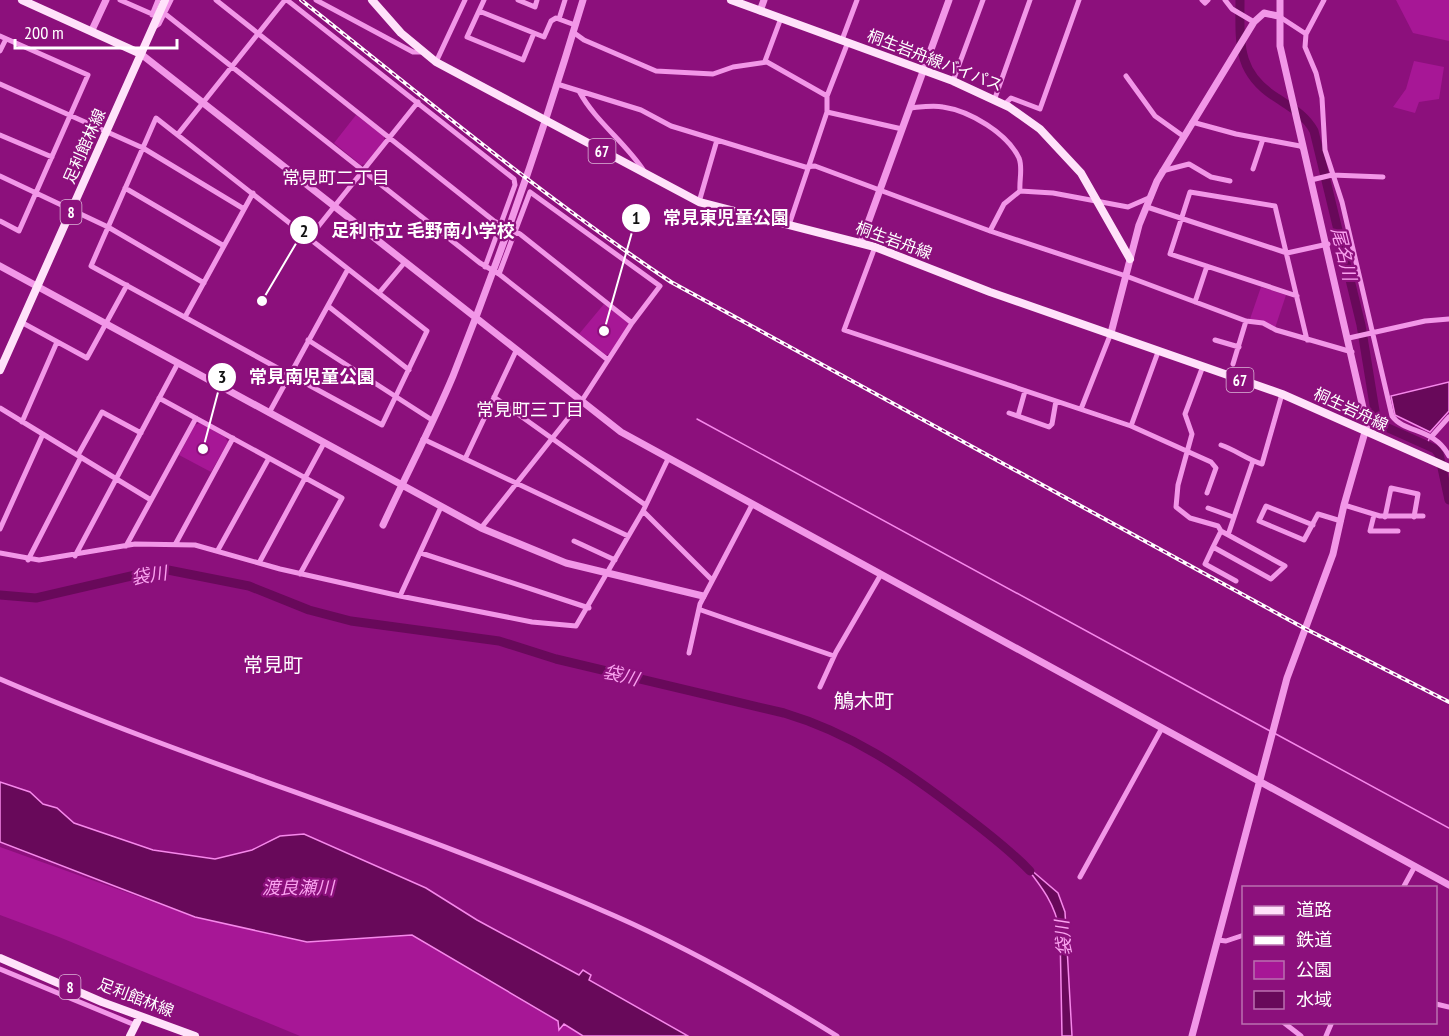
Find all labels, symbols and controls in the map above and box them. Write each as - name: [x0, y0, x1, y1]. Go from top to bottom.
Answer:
- scale bar: [15, 12, 177, 50]
- text: 200 m: [24, 21, 64, 44]
- street label: 桐生岩舟線バイパス: [864, 25, 1006, 95]
- street label: 足利館林線: [59, 105, 109, 187]
- road number: 67: [588, 139, 616, 163]
- district label: 常見町二丁目: [282, 166, 390, 189]
- road number: 8: [60, 200, 82, 224]
- callout: 常見東児童公園: [621, 200, 801, 236]
- text: 1: [632, 206, 640, 229]
- text: 常見東児童公園: [663, 206, 789, 229]
- callout: 足利市立 毛野南小学校: [289, 212, 526, 248]
- street label: 桐生岩舟線: [853, 217, 935, 263]
- text: 2: [300, 219, 308, 242]
- text: 足利市立 毛野南小学校: [331, 219, 515, 242]
- water label: 尾名川: [1326, 225, 1362, 285]
- callout: 常見南児童公園: [207, 359, 387, 395]
- text: 3: [218, 365, 226, 388]
- text: 常見南児童公園: [249, 365, 375, 388]
- road number: 67: [1226, 368, 1254, 392]
- street label: 桐生岩舟線: [1311, 383, 1391, 435]
- district label: 常見町三丁目: [476, 398, 584, 421]
- water label: 袋川: [129, 561, 171, 589]
- district label: 常見町: [243, 652, 303, 678]
- water label: 袋川: [601, 659, 643, 691]
- district label: 鵤木町: [834, 688, 894, 714]
- water label: 渡良瀬川: [262, 876, 336, 899]
- legend: [1242, 886, 1437, 1024]
- text: 道路: [1296, 898, 1332, 921]
- water label: 袋川: [1050, 917, 1076, 957]
- text: 鉄道: [1296, 928, 1332, 951]
- text: 公園: [1296, 958, 1332, 981]
- street label: 足利館林線: [95, 973, 177, 1021]
- road number: 8: [60, 975, 80, 999]
- text: 水域: [1296, 988, 1332, 1011]

